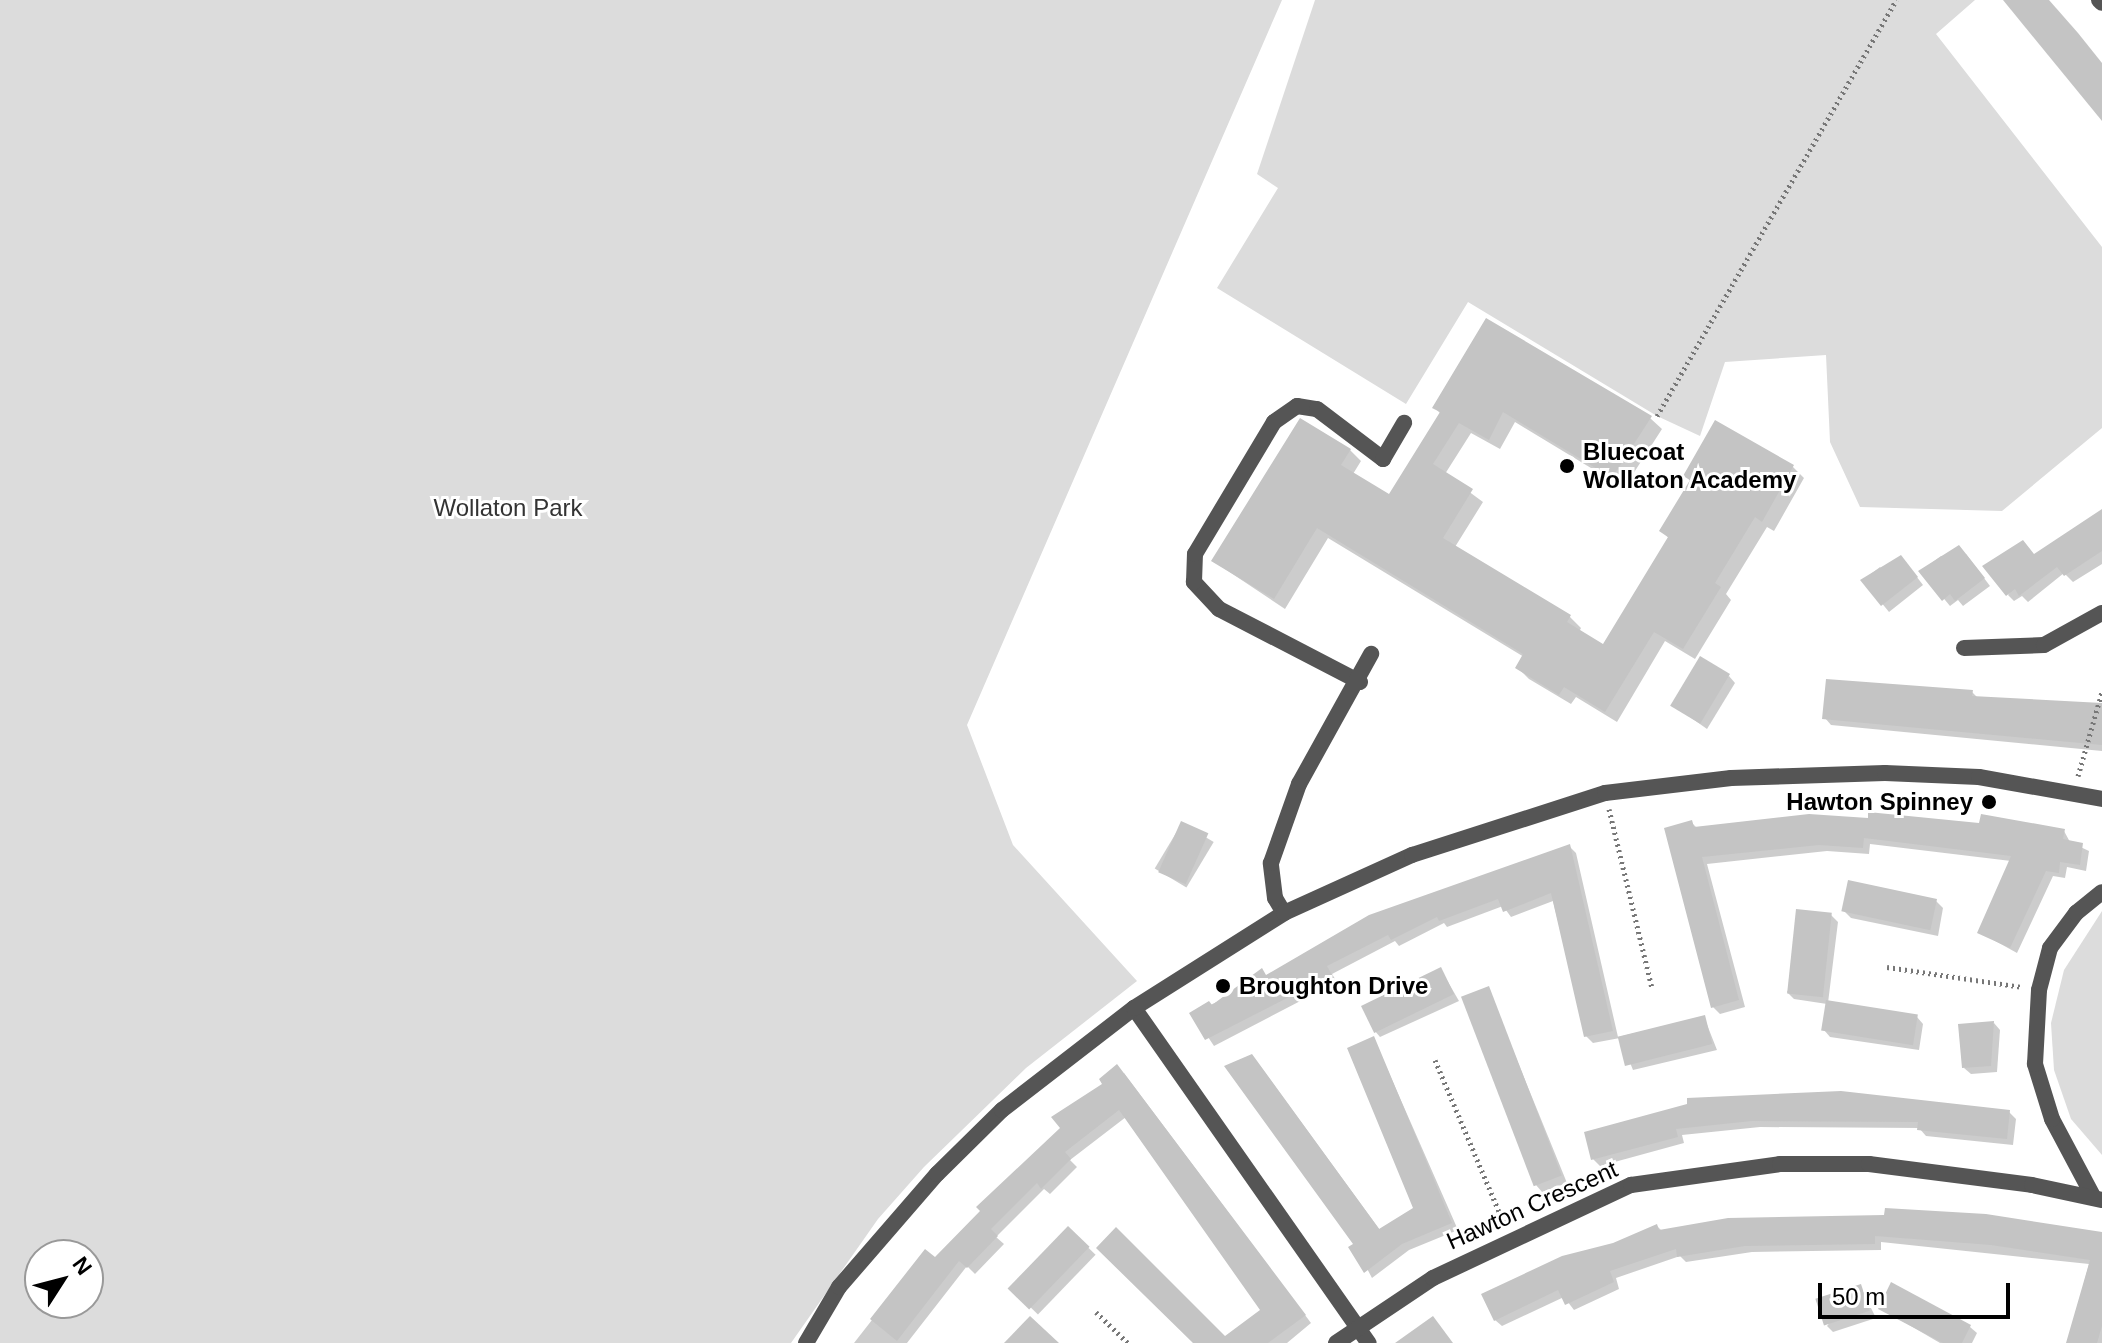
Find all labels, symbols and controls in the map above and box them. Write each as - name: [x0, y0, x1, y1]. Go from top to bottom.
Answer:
- place label: Bluecoat Wollaton Academy: [1583, 438, 1797, 494]
- marker: Bluecoat Wollaton Academy: [1558, 457, 1576, 475]
- park label: Wollaton Park: [434, 494, 582, 522]
- place label: Hawton Spinney: [1786, 788, 1973, 816]
- marker: Hawton Spinney: [1980, 793, 1998, 811]
- place label: Broughton Drive: [1239, 972, 1428, 1000]
- marker: Broughton Drive: [1214, 977, 1232, 995]
- street label: Hawton Crescent: [1442, 1154, 1622, 1256]
- north arrow: [24, 1239, 104, 1319]
- text: N: [67, 1252, 97, 1280]
- scale bar: [1822, 1267, 2014, 1317]
- text: 50 m: [1832, 1283, 1885, 1310]

